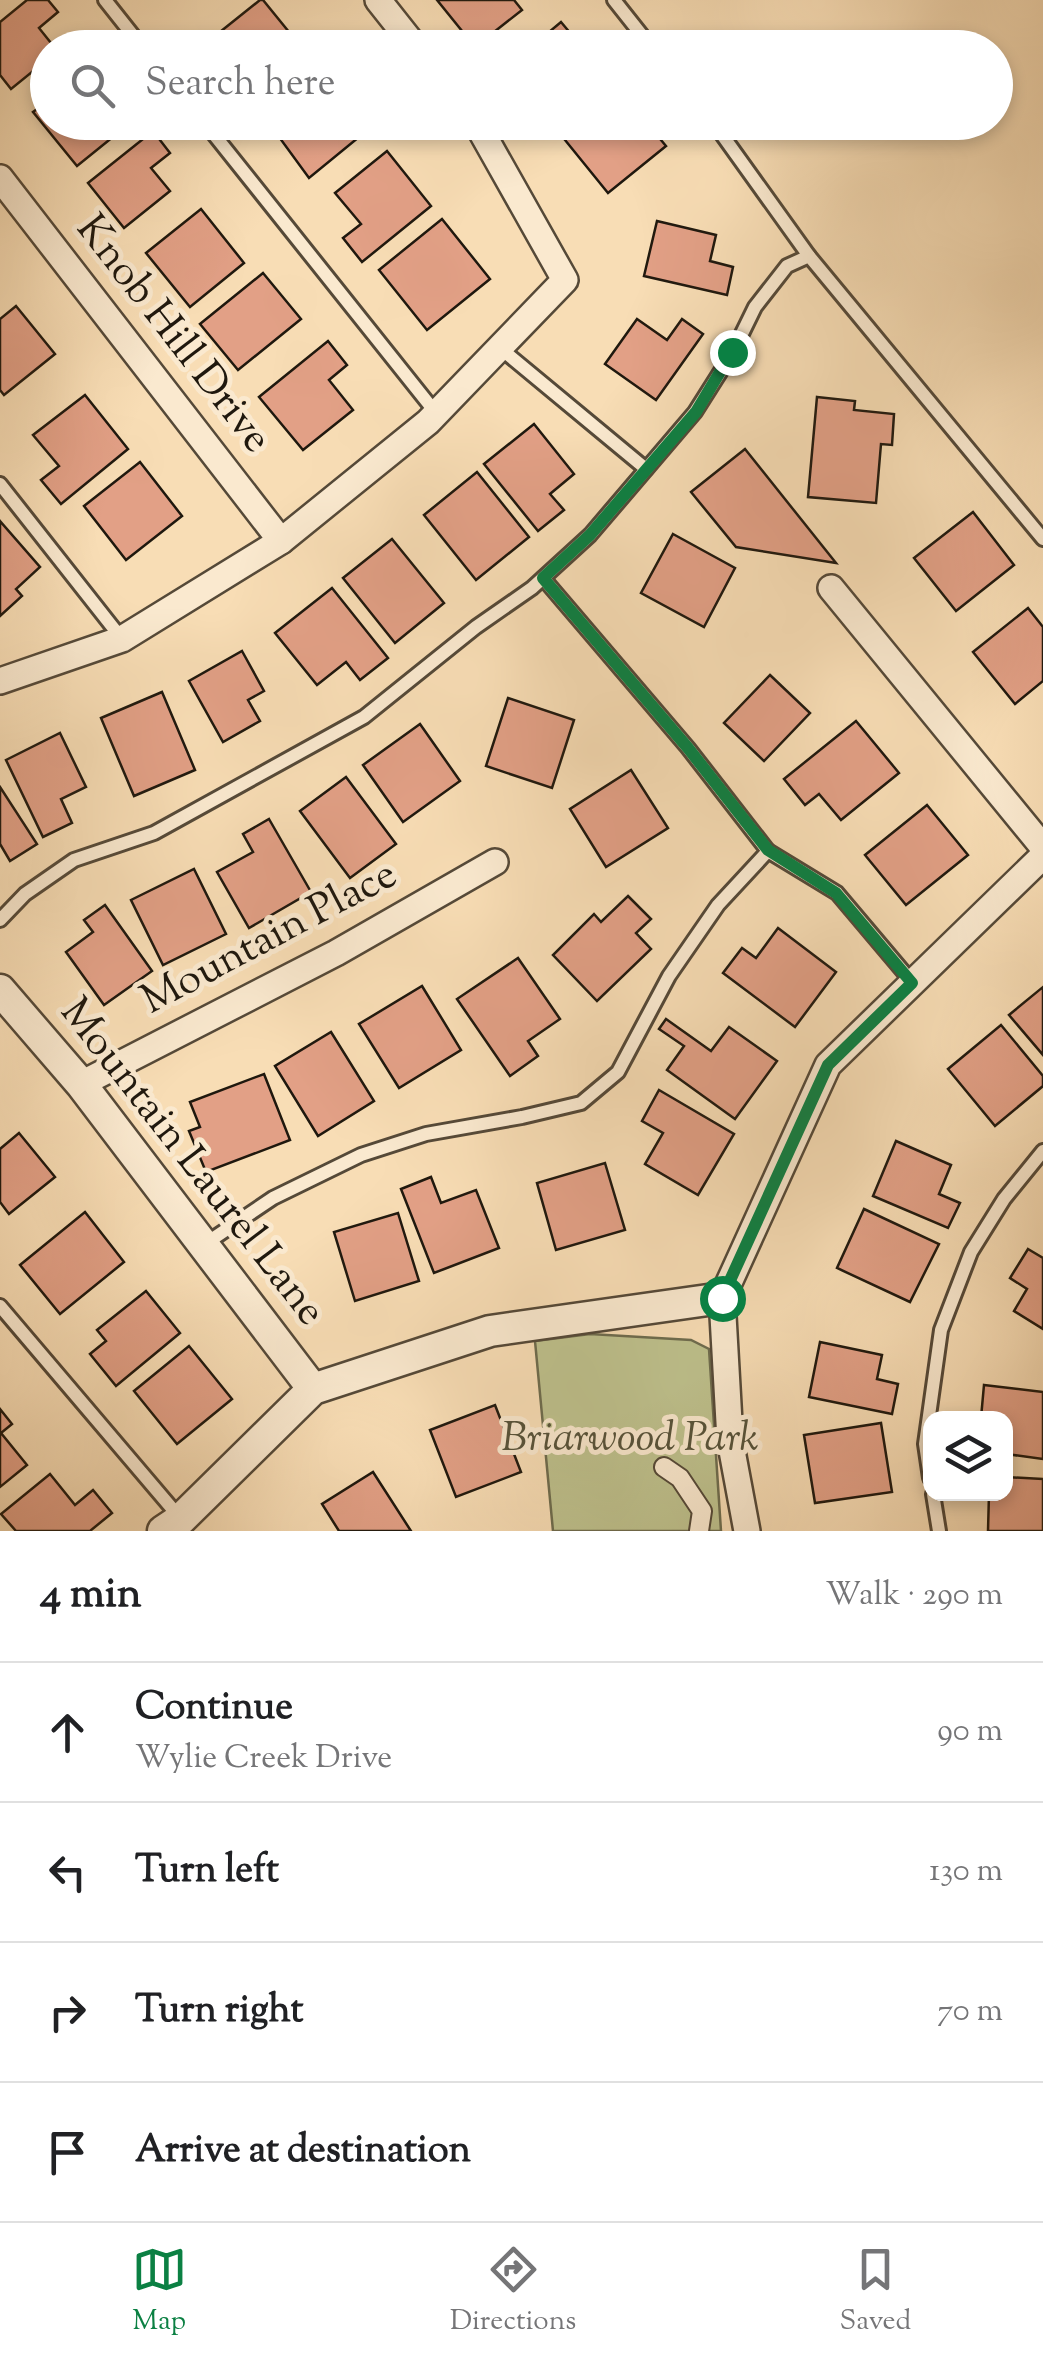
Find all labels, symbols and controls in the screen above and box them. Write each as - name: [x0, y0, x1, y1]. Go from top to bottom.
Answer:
- search box: [30, 30, 1013, 140]
- icon: search: [65, 58, 120, 113]
- text: Search here: [145, 58, 336, 112]
- street label: Knob Hill Drive: [60, 203, 284, 467]
- route end: [710, 330, 756, 376]
- street label: Mountain Place: [132, 846, 408, 1032]
- street label: Mountain Laurel Lane: [44, 986, 338, 1340]
- route start: [700, 1276, 746, 1322]
- park label: Briarwood Park: [501, 1410, 759, 1470]
- map controls: [923, 1411, 1013, 1501]
- button: layers: [923, 1411, 1013, 1501]
- text: 4 min: [40, 1566, 142, 1626]
- text: Walk · 290 m: [825, 1573, 1003, 1619]
- text: Continue: [135, 1682, 293, 1736]
- icon: ahead: [40, 1705, 95, 1760]
- text: 90 m: [937, 1709, 1003, 1755]
- text: Wylie Creek Drive: [135, 1736, 392, 1782]
- icon: left: [40, 1845, 95, 1900]
- text: Turn left: [135, 1845, 279, 1899]
- text: 130 m: [929, 1849, 1003, 1895]
- icon: right: [40, 1985, 95, 2040]
- text: Turn right: [135, 1985, 303, 2039]
- text: 70 m: [937, 1989, 1003, 2035]
- icon: arrive: [40, 2125, 95, 2180]
- text: Arrive at destination: [135, 2125, 471, 2179]
- tab: Map: [132, 2242, 187, 2342]
- tab: Directions: [450, 2242, 576, 2342]
- tab: Saved: [839, 2242, 911, 2342]

